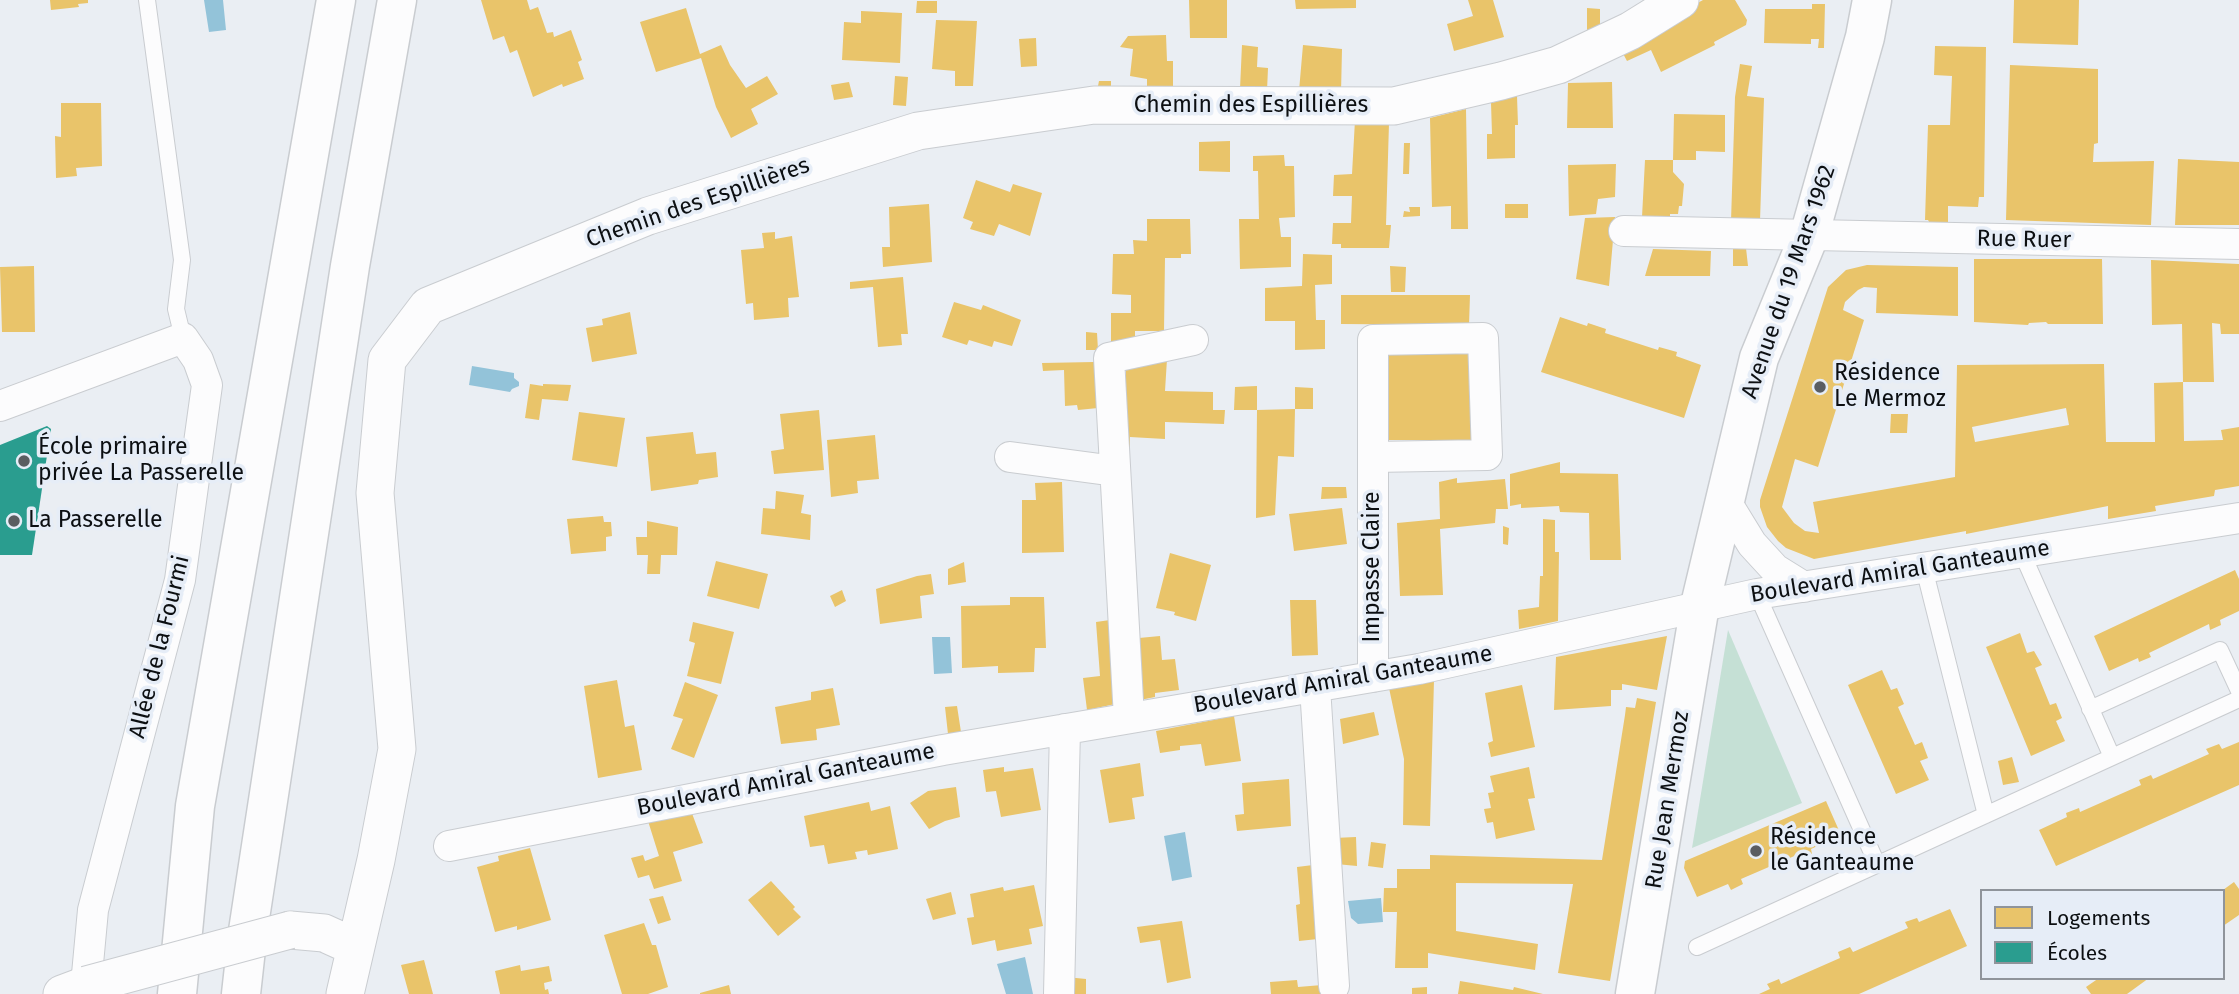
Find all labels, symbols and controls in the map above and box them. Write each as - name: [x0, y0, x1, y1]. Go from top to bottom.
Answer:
- street label: Chemin des Espillières: [1134, 92, 1368, 120]
- street label: Chemin des Espillières: [583, 152, 813, 254]
- street label: Avenue du 19 Mars 1962: [1736, 162, 1842, 402]
- street label: Rue Ruer: [1976, 225, 2072, 255]
- place label: Résidence Le Mermoz: [1834, 360, 1946, 414]
- marker: Résidence Le Mermoz: [1812, 379, 1828, 395]
- place label: École primaire privée La Passerelle: [38, 434, 244, 488]
- marker: École primaire privée La Passerelle: [16, 453, 32, 469]
- street label: Impasse Claire: [1359, 491, 1387, 643]
- place label: La Passerelle: [28, 507, 163, 535]
- marker: La Passerelle: [6, 513, 22, 529]
- street label: Boulevard Amiral Ganteaume: [1748, 535, 2052, 609]
- street label: Allée de la Fourmi: [124, 553, 196, 741]
- street label: Boulevard Amiral Ganteaume: [1191, 640, 1495, 720]
- street label: Rue Jean Mermoz: [1640, 709, 1696, 891]
- street label: Boulevard Amiral Ganteaume: [635, 738, 937, 822]
- place label: Résidence le Ganteaume: [1770, 824, 1914, 878]
- marker: Résidence le Ganteaume: [1748, 843, 1764, 859]
- legend: [1980, 889, 2225, 980]
- text: Logements: [2047, 905, 2150, 931]
- text: Écoles: [2047, 940, 2107, 966]

